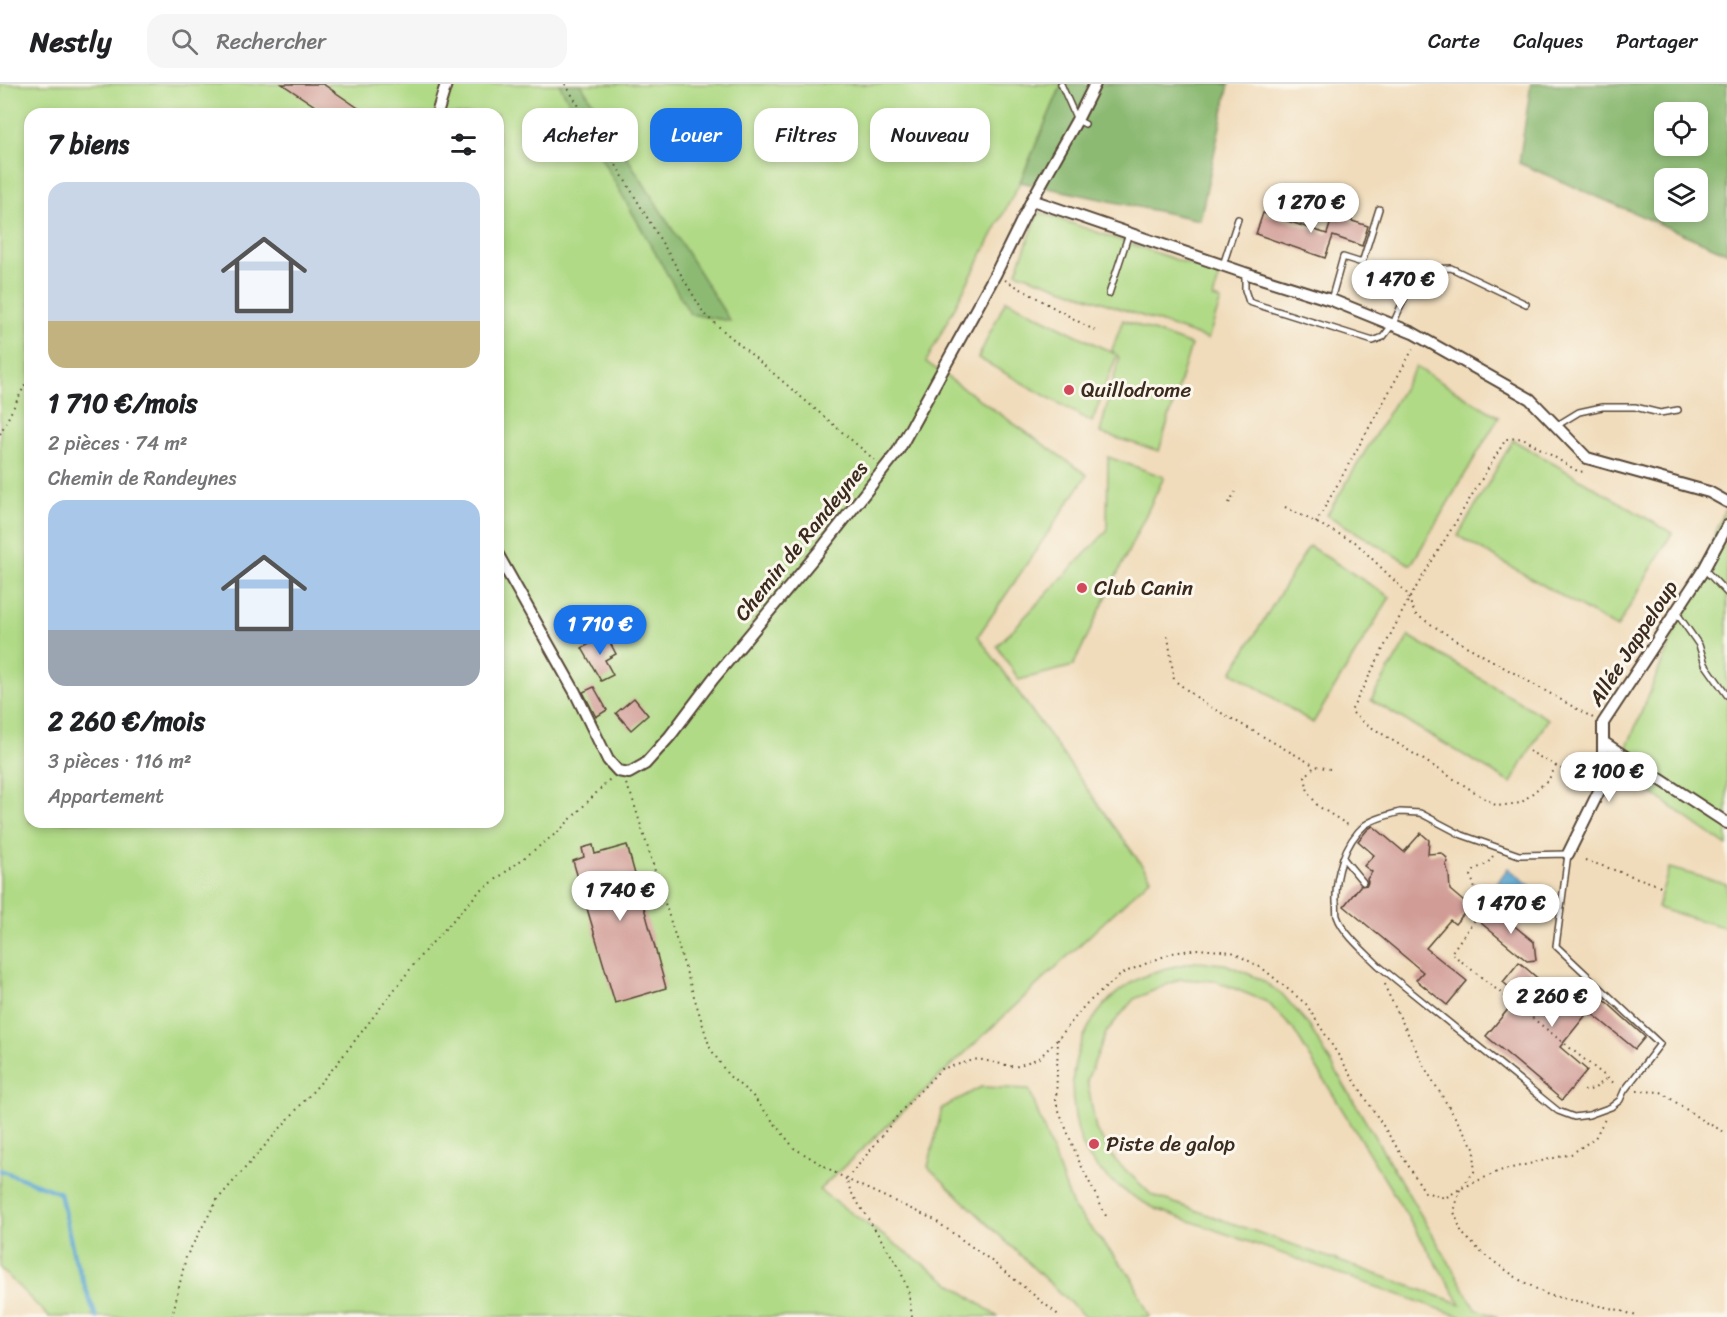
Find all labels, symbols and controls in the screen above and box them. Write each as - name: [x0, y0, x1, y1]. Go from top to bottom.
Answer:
- search box: [147, 14, 567, 68]
- text: Nestly: [30, 17, 111, 66]
- text: Rechercher: [216, 22, 326, 61]
- text: Carte: [1428, 22, 1480, 60]
- text: Calques: [1513, 22, 1583, 60]
- text: Partager: [1616, 22, 1697, 60]
- icon: search: [168, 25, 201, 58]
- map controls: [1654, 102, 1708, 222]
- button: locate: [1654, 102, 1708, 156]
- chip: Acheter: [522, 108, 638, 162]
- chip: Louer: [650, 108, 742, 162]
- chip: Filtres: [754, 108, 858, 162]
- chip: Nouveau: [870, 108, 990, 162]
- text: 7 biens: [48, 121, 129, 167]
- icon: filters: [447, 128, 480, 161]
- button: layers: [1654, 168, 1708, 222]
- pin: 1 270 €: [1256, 183, 1366, 234]
- text: 1 270 €: [1277, 185, 1345, 220]
- icon: home: [210, 221, 318, 329]
- pin: 1 470 €: [1345, 260, 1455, 311]
- text: 1 470 €: [1366, 262, 1434, 297]
- place label: Quillodrome: [1081, 371, 1191, 409]
- text: 1 710 €/mois: [48, 380, 198, 426]
- marker: Quillodrome: [1062, 383, 1076, 397]
- text: 2 pièces · 74 m²: [48, 426, 188, 461]
- street label: Chemin de Randeynes: [724, 452, 878, 630]
- text: Chemin de Randeynes: [48, 461, 236, 496]
- icon: home: [210, 539, 318, 647]
- place label: Club Canin: [1094, 569, 1193, 607]
- street label: Allée Jappeloup: [1577, 572, 1688, 715]
- marker: Club Canin: [1075, 581, 1089, 595]
- pin: 1 710 €: [545, 605, 655, 656]
- text: 1 710 €: [568, 607, 632, 642]
- text: 2 260 €/mois: [48, 698, 205, 744]
- text: 3 pièces · 116 m²: [48, 744, 192, 779]
- pin: 2 100 €: [1554, 752, 1664, 803]
- text: 2 100 €: [1574, 754, 1644, 789]
- text: Appartement: [48, 779, 164, 814]
- pin: 1 740 €: [565, 871, 675, 922]
- text: 1 740 €: [586, 873, 654, 908]
- pin: 1 470 €: [1456, 884, 1566, 935]
- text: 1 470 €: [1477, 886, 1545, 921]
- pin: 2 260 €: [1497, 977, 1607, 1028]
- text: 2 260 €: [1517, 979, 1587, 1014]
- place label: Piste de galop: [1106, 1125, 1235, 1163]
- marker: Piste de galop: [1087, 1137, 1101, 1151]

